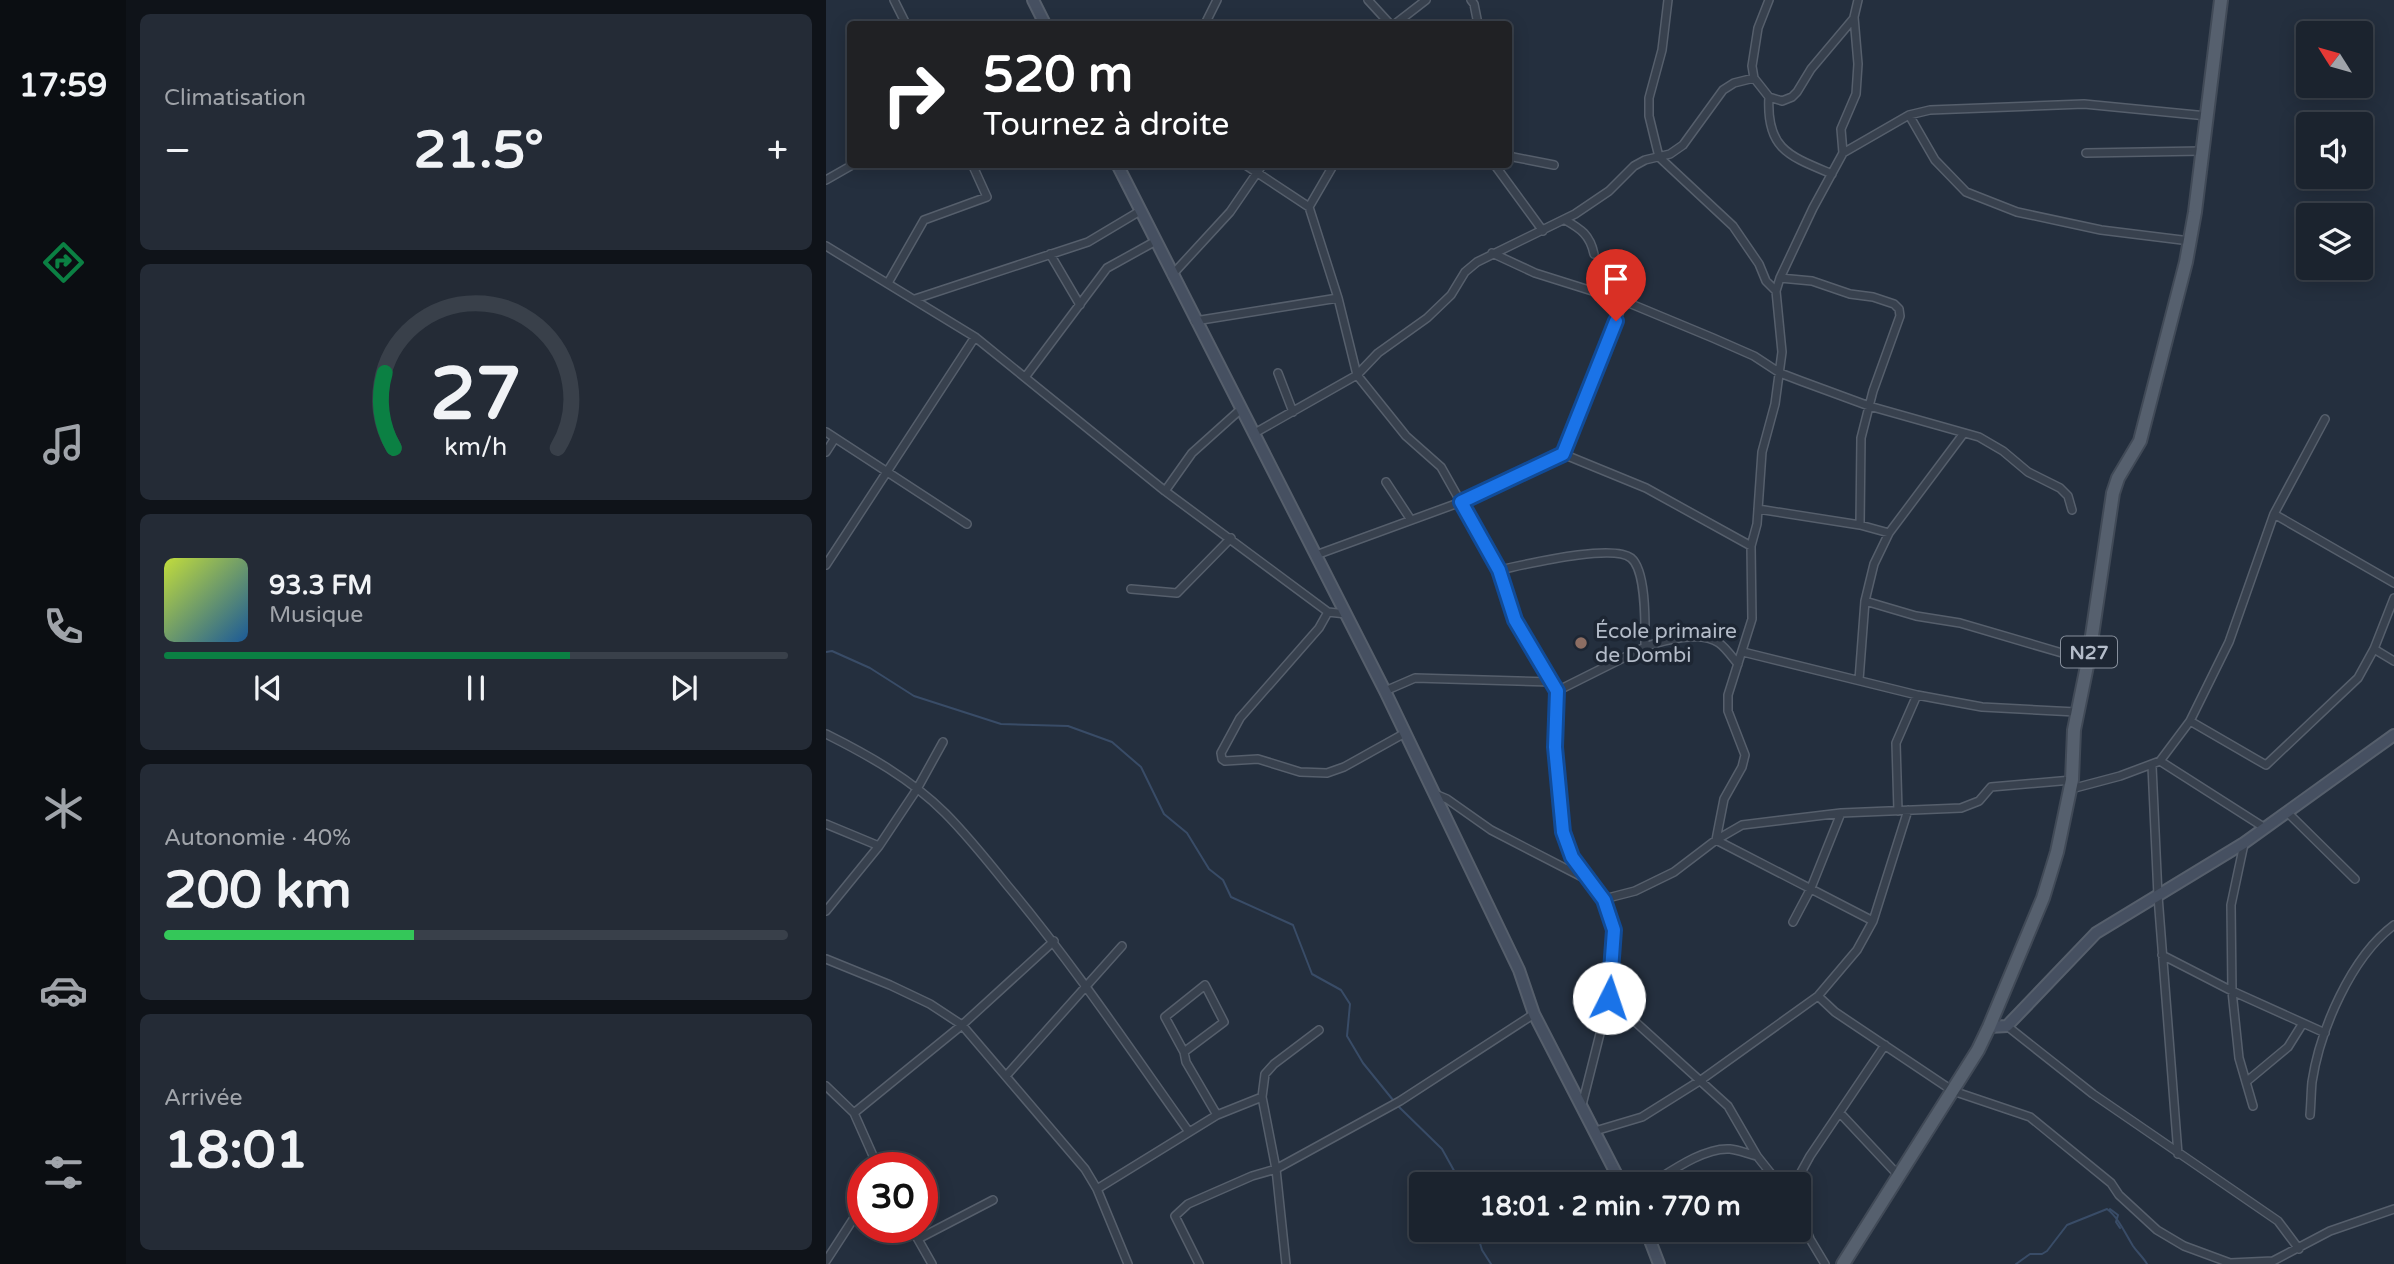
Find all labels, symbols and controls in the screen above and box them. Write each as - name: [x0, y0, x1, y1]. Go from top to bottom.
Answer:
- north arrow: [2296, 21, 2373, 98]
- map controls: [2296, 21, 2373, 280]
- text: 520 m: [983, 46, 1133, 105]
- icon: right: [868, 49, 959, 140]
- text: 17:59: [19, 67, 107, 105]
- text: Climatisation: [164, 84, 306, 112]
- text: Tournez à droite: [983, 106, 1229, 144]
- button: sound: [2296, 112, 2373, 189]
- text: 21.5°: [414, 119, 544, 182]
- text: −: [164, 128, 191, 174]
- text: +: [767, 128, 788, 174]
- button: layers: [2296, 203, 2373, 280]
- icon: directions: [39, 238, 88, 287]
- pin: [1586, 249, 1646, 321]
- icon: arrive: [1597, 260, 1635, 298]
- text: 27: [430, 351, 522, 439]
- icon: music: [39, 420, 88, 469]
- text: km/h: [445, 432, 507, 462]
- text: 93.3 FM: [269, 570, 372, 601]
- text: Musique: [269, 601, 363, 629]
- icon: phone: [39, 602, 88, 651]
- place label: École primaire de Dombi: [1595, 619, 1737, 668]
- marker: École primaire de Dombi: [1573, 635, 1589, 651]
- road number: N27: [2061, 636, 2117, 667]
- icon: previous: [249, 669, 287, 707]
- icon: pause: [457, 669, 495, 707]
- icon: next: [665, 669, 703, 707]
- icon: climate: [39, 784, 88, 833]
- text: Autonomie · 40%: [164, 824, 351, 852]
- text: 200 km: [164, 859, 352, 922]
- position arrow: [1572, 961, 1646, 1035]
- icon: car: [39, 966, 88, 1015]
- text: Arrivée: [164, 1084, 242, 1112]
- text: 18:01: [164, 1119, 308, 1182]
- icon: filters: [39, 1148, 88, 1197]
- speed limit sign: 30: [847, 1152, 938, 1243]
- text: 18:01 · 2 min · 770 m: [1479, 1191, 1741, 1222]

